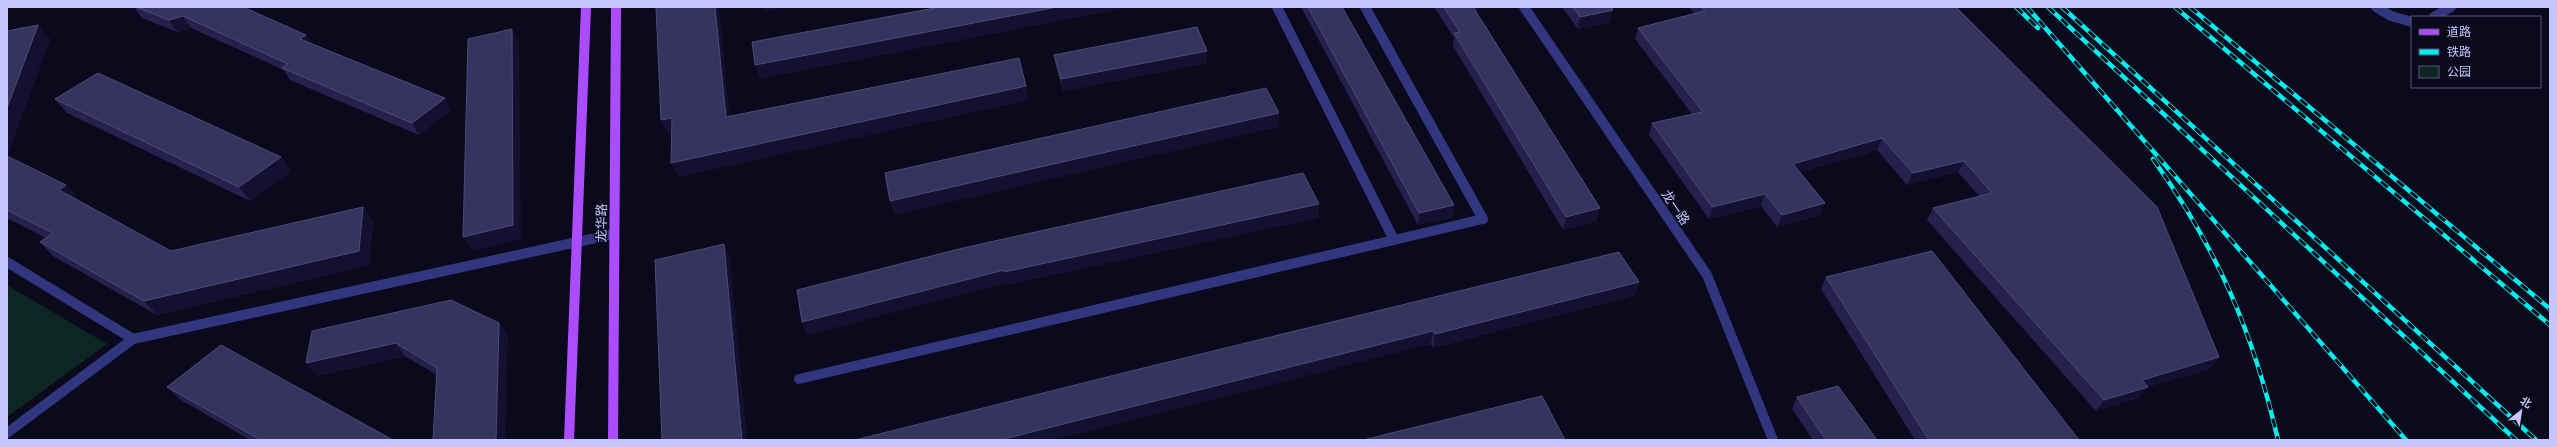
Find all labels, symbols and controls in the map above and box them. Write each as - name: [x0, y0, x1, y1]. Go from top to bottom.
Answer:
- legend: [2411, 16, 2541, 88]
- text: 道路: [2447, 24, 2471, 39]
- text: 铁路: [2447, 44, 2471, 59]
- text: 公园: [2447, 64, 2471, 79]
- street label: 龙一路: [1658, 186, 1694, 228]
- street label: 龙华路: [593, 203, 609, 243]
- north arrow: [2501, 391, 2541, 431]
- text: 北: [2518, 394, 2534, 411]

